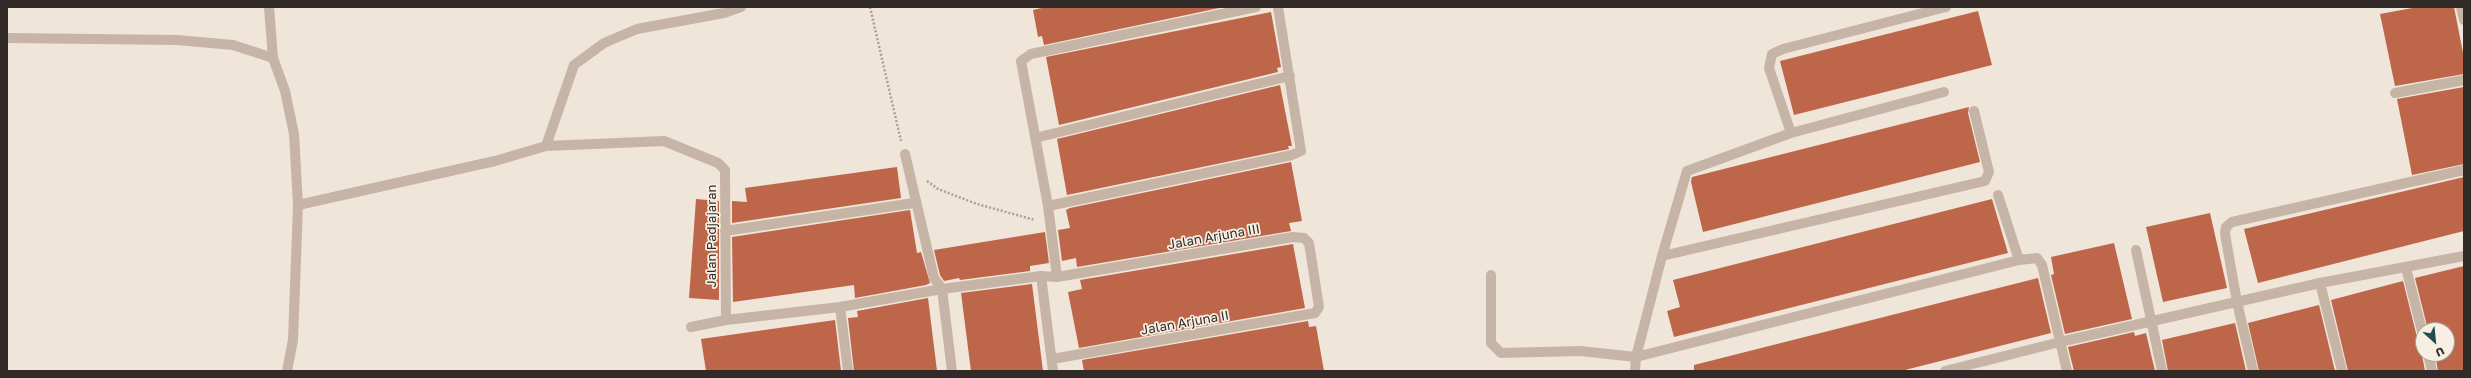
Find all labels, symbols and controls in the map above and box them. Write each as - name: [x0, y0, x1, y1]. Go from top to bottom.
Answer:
- street label: Jalan Padjajaran: [704, 185, 720, 287]
- street label: Jalan Arjuna III: [1167, 221, 1261, 253]
- street label: Jalan Arjuna II: [1140, 308, 1230, 338]
- north arrow: [2415, 322, 2455, 362]
- text: U: [2434, 345, 2447, 360]

